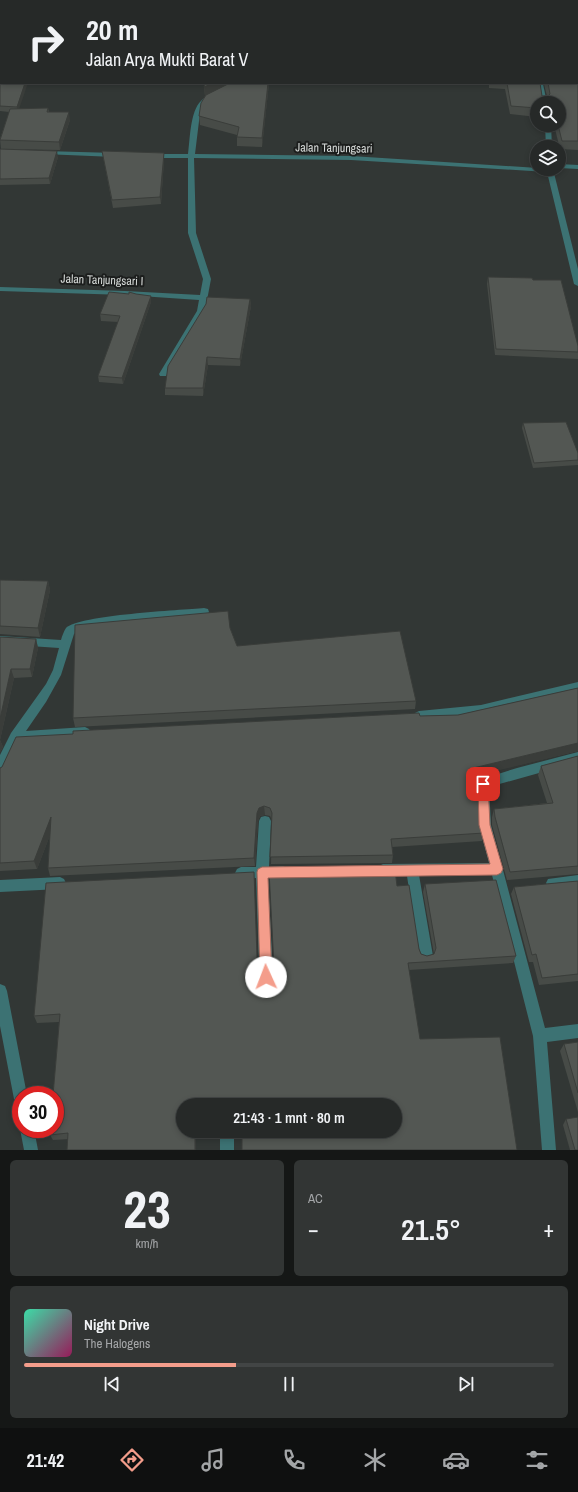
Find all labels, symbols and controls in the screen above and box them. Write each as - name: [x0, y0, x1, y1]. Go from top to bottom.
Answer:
- text: 20 m: [86, 11, 138, 49]
- icon: right: [20, 16, 72, 68]
- text: Jalan Arya Mukti Barat V: [86, 47, 248, 72]
- map controls: [530, 96, 566, 176]
- button: search: [530, 96, 566, 132]
- street label: Jalan Tanjungsari: [295, 139, 373, 157]
- button: layers: [530, 140, 566, 176]
- street label: Jalan Tanjungsari I: [60, 271, 144, 289]
- pin: [466, 767, 500, 801]
- icon: arrive: [472, 773, 494, 795]
- position arrow: [245, 956, 287, 998]
- speed limit sign: 30: [12, 1086, 64, 1138]
- text: 21:43 · 1 mnt · 80 m: [233, 1107, 345, 1128]
- text: 23: [123, 1174, 171, 1244]
- text: AC: [308, 1190, 323, 1207]
- text: 21.5°: [401, 1209, 461, 1249]
- text: −: [308, 1214, 319, 1244]
- text: +: [543, 1214, 554, 1244]
- text: km/h: [135, 1235, 159, 1252]
- text: Night Drive: [84, 1314, 150, 1335]
- text: The Halogens: [84, 1335, 150, 1352]
- icon: previous: [101, 1373, 123, 1395]
- icon: pause: [278, 1373, 300, 1395]
- icon: next: [455, 1373, 477, 1395]
- icon: directions: [118, 1446, 146, 1474]
- icon: music: [199, 1446, 227, 1474]
- icon: phone: [280, 1446, 308, 1474]
- icon: climate: [361, 1446, 389, 1474]
- icon: car: [442, 1446, 470, 1474]
- icon: filters: [523, 1446, 551, 1474]
- text: 21:42: [27, 1448, 64, 1473]

